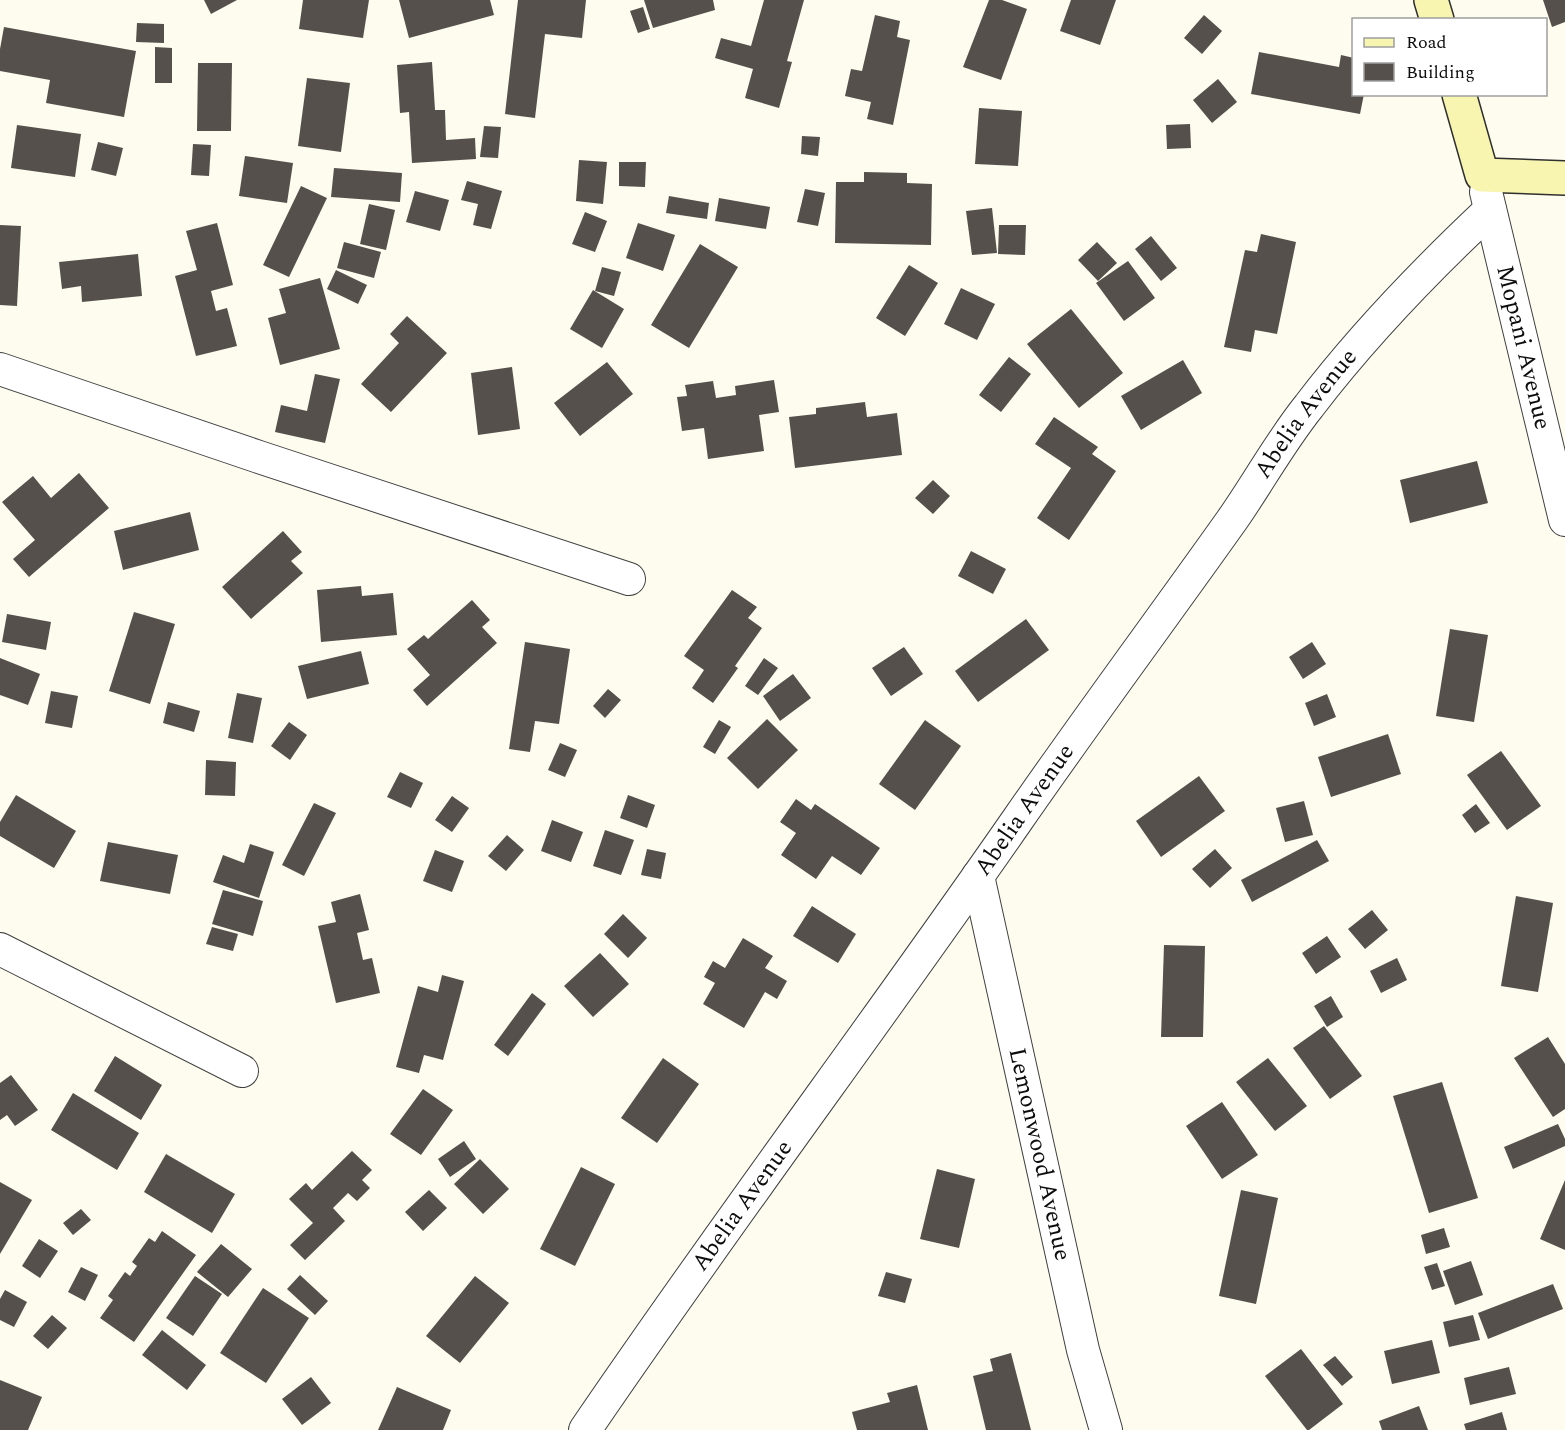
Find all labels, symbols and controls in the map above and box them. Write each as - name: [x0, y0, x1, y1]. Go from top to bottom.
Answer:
- legend: [1352, 18, 1547, 96]
- text: Road: [1406, 29, 1447, 56]
- text: Building: [1406, 59, 1475, 86]
- street label: Mopani Avenue: [1486, 262, 1561, 433]
- street label: Abelia Avenue: [1245, 341, 1366, 486]
- street label: Abelia Avenue: [965, 736, 1083, 883]
- street label: Lemonwood Avenue: [999, 1044, 1081, 1264]
- street label: Abelia Avenue: [683, 1132, 802, 1279]

